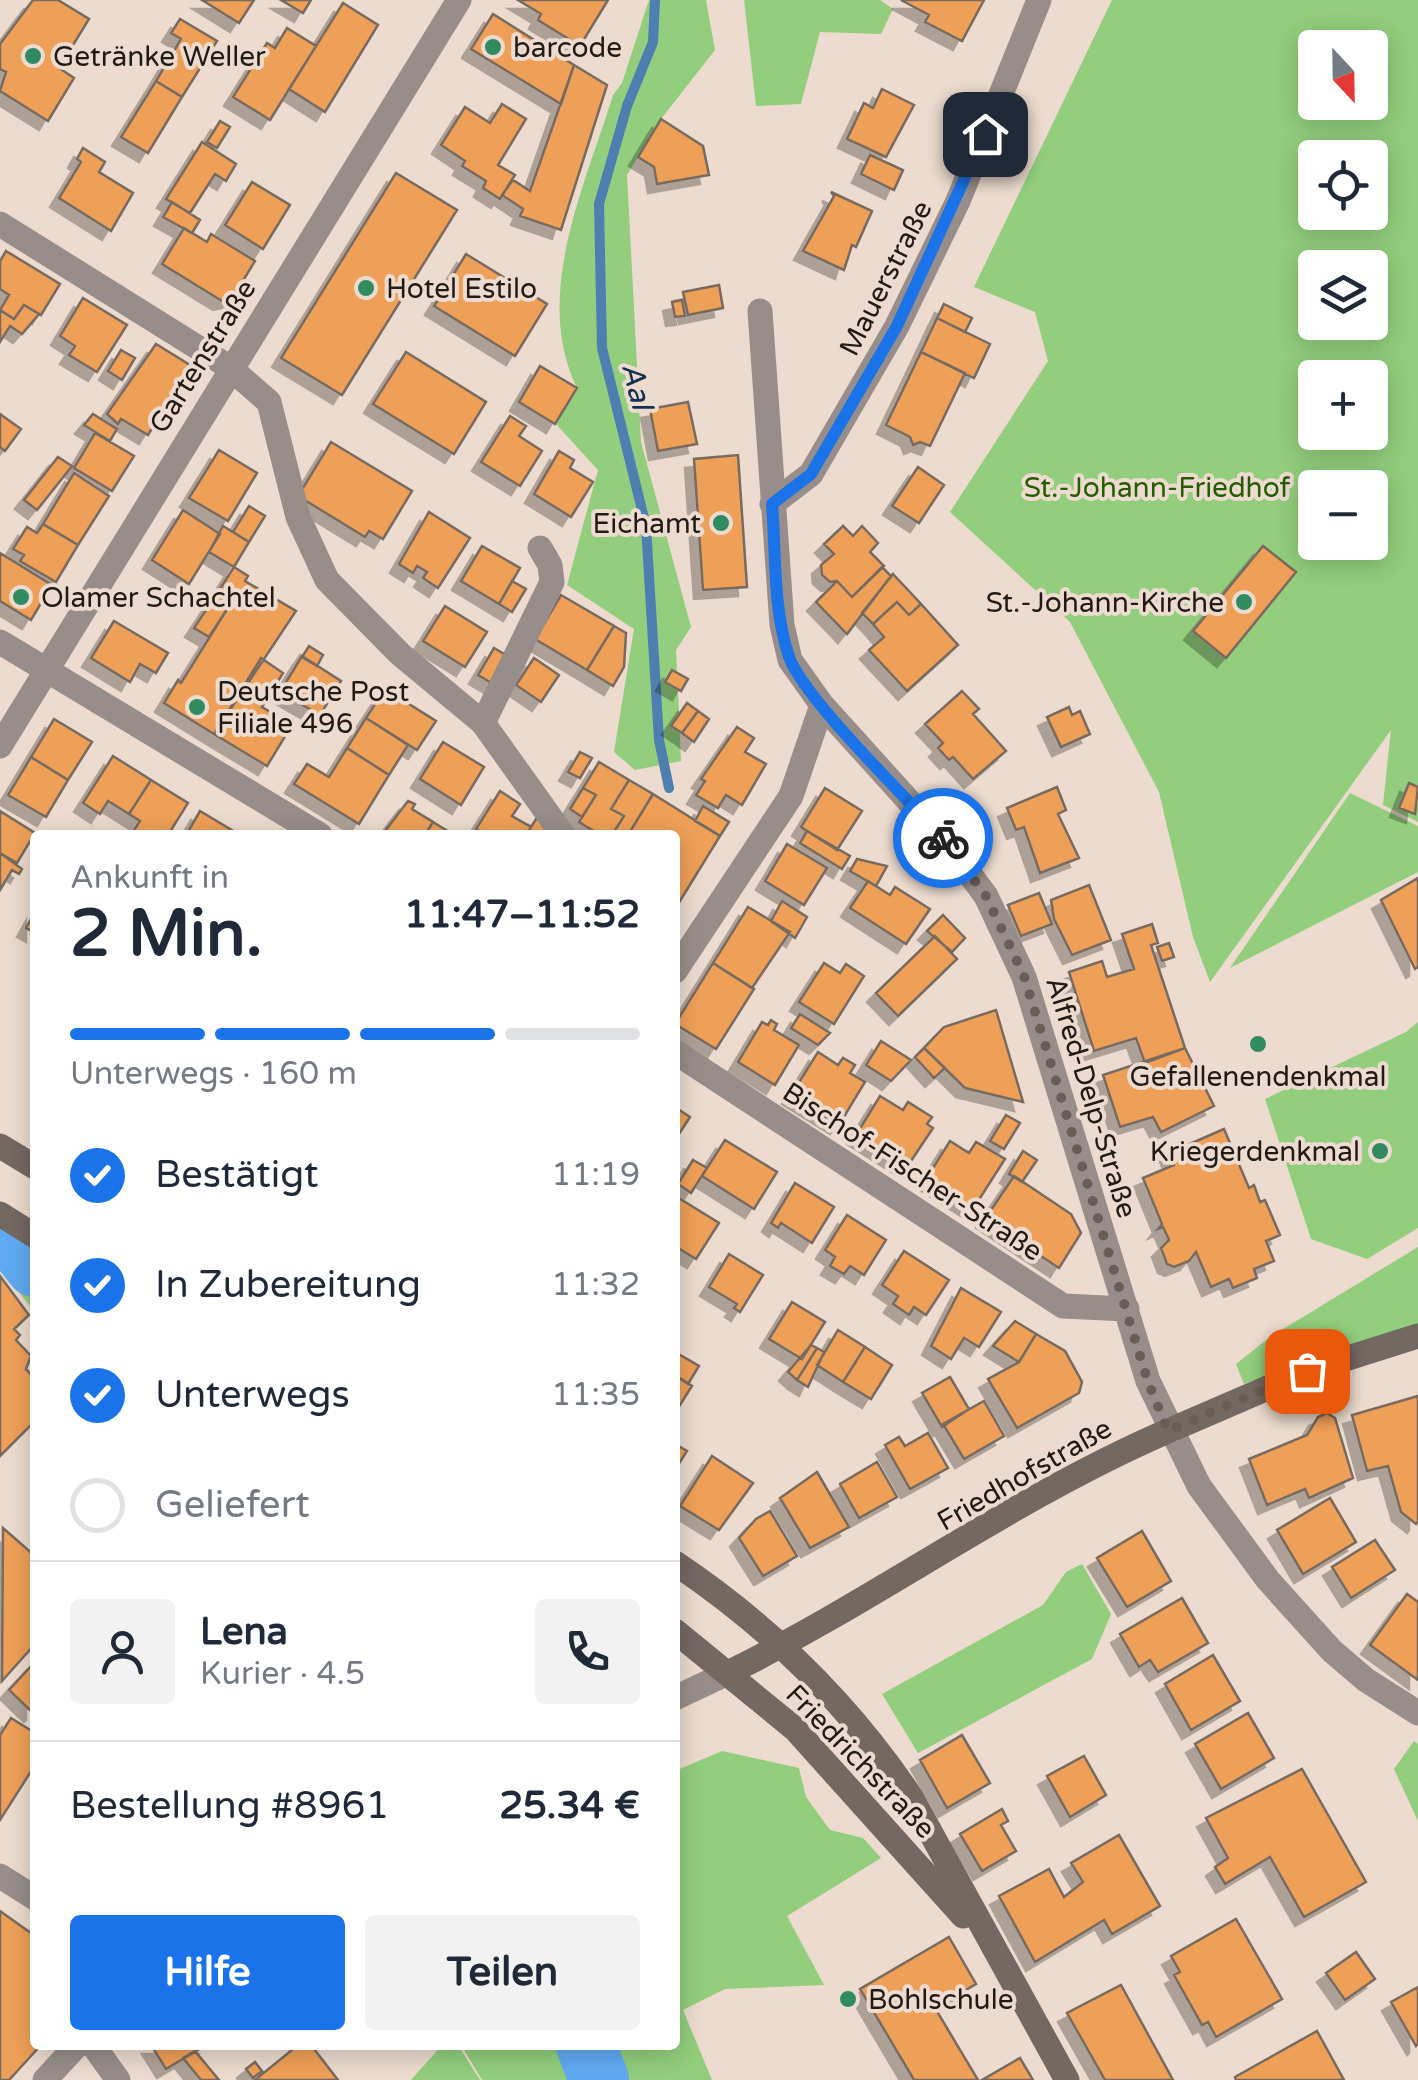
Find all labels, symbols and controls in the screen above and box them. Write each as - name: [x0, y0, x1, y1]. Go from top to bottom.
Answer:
- north arrow: [1298, 30, 1388, 120]
- map controls: [1298, 30, 1388, 560]
- place label: barcode: [513, 31, 622, 65]
- marker: barcode: [482, 36, 504, 58]
- place label: Getränke Weller: [53, 40, 266, 74]
- marker: Getränke Weller: [22, 45, 44, 67]
- pin: [943, 92, 1028, 177]
- icon: home: [958, 107, 1013, 162]
- button: locate: [1298, 140, 1388, 230]
- street label: Mauerstraße: [832, 195, 940, 362]
- button: layers: [1298, 250, 1388, 340]
- place label: Hotel Estilo: [386, 272, 537, 306]
- street label: Gartenstraße: [142, 274, 263, 439]
- marker: Hotel Estilo: [355, 277, 377, 299]
- water label: Aal: [613, 359, 661, 417]
- button: +: [1298, 360, 1388, 450]
- button: −: [1298, 470, 1388, 560]
- park label: St.-Johann-Friedhof: [1024, 471, 1291, 505]
- place label: Eichamt: [592, 507, 701, 541]
- marker: Eichamt: [710, 512, 732, 534]
- place label: Olamer Schachtel: [41, 581, 276, 615]
- marker: Olamer Schachtel: [10, 586, 32, 608]
- place label: St.-Johann-Kirche: [986, 586, 1224, 620]
- marker: St.-Johann-Kirche: [1233, 591, 1255, 613]
- place label: Deutsche Post Filiale 496: [217, 675, 409, 741]
- marker: Deutsche Post Filiale 496: [186, 696, 208, 718]
- courier: [893, 788, 993, 888]
- icon: bike: [916, 811, 971, 866]
- text: Ankunft in: [70, 859, 229, 897]
- text: 11:47–11:52: [404, 892, 640, 938]
- text: 2 Min.: [70, 895, 263, 974]
- street label: Alfred-Delp-Straße: [1038, 973, 1144, 1222]
- marker: Gefallenendenkmal: [1247, 1033, 1269, 1055]
- text: Unterwegs · 160 m: [70, 1055, 357, 1093]
- place label: Gefallenendenkmal: [1129, 1060, 1387, 1094]
- street label: Bischof-Fischer-Straße: [776, 1075, 1049, 1269]
- place label: Kriegerdenkmal: [1150, 1135, 1360, 1169]
- marker: Kriegerdenkmal: [1369, 1140, 1391, 1162]
- icon: check: [70, 1148, 125, 1203]
- text: Bestätigt: [155, 1152, 319, 1198]
- text: 11:19: [551, 1156, 640, 1194]
- icon: check: [70, 1258, 125, 1313]
- text: In Zubereitung: [155, 1262, 421, 1308]
- text: 11:32: [551, 1266, 640, 1304]
- pin: [1265, 1329, 1350, 1414]
- icon: bag: [1280, 1344, 1335, 1399]
- icon: check: [70, 1368, 125, 1423]
- text: Unterwegs: [155, 1372, 350, 1418]
- text: 11:35: [551, 1376, 640, 1414]
- street label: Friedhofstraße: [931, 1411, 1118, 1538]
- text: Geliefert: [155, 1482, 310, 1528]
- button: person: [70, 1599, 175, 1704]
- button: phone: [535, 1599, 640, 1704]
- text: Lena: [200, 1609, 288, 1655]
- text: Kurier · 4.5: [200, 1655, 365, 1693]
- street label: Friedrichstraße: [778, 1678, 942, 1846]
- text: Bestellung #8961: [70, 1783, 389, 1829]
- text: 25.34 €: [499, 1783, 640, 1829]
- button: Hilfe: [70, 1915, 345, 2030]
- button: Teilen: [365, 1915, 640, 2030]
- place label: Bohlschule: [868, 1983, 1014, 2017]
- marker: Bohlschule: [837, 1988, 859, 2010]

